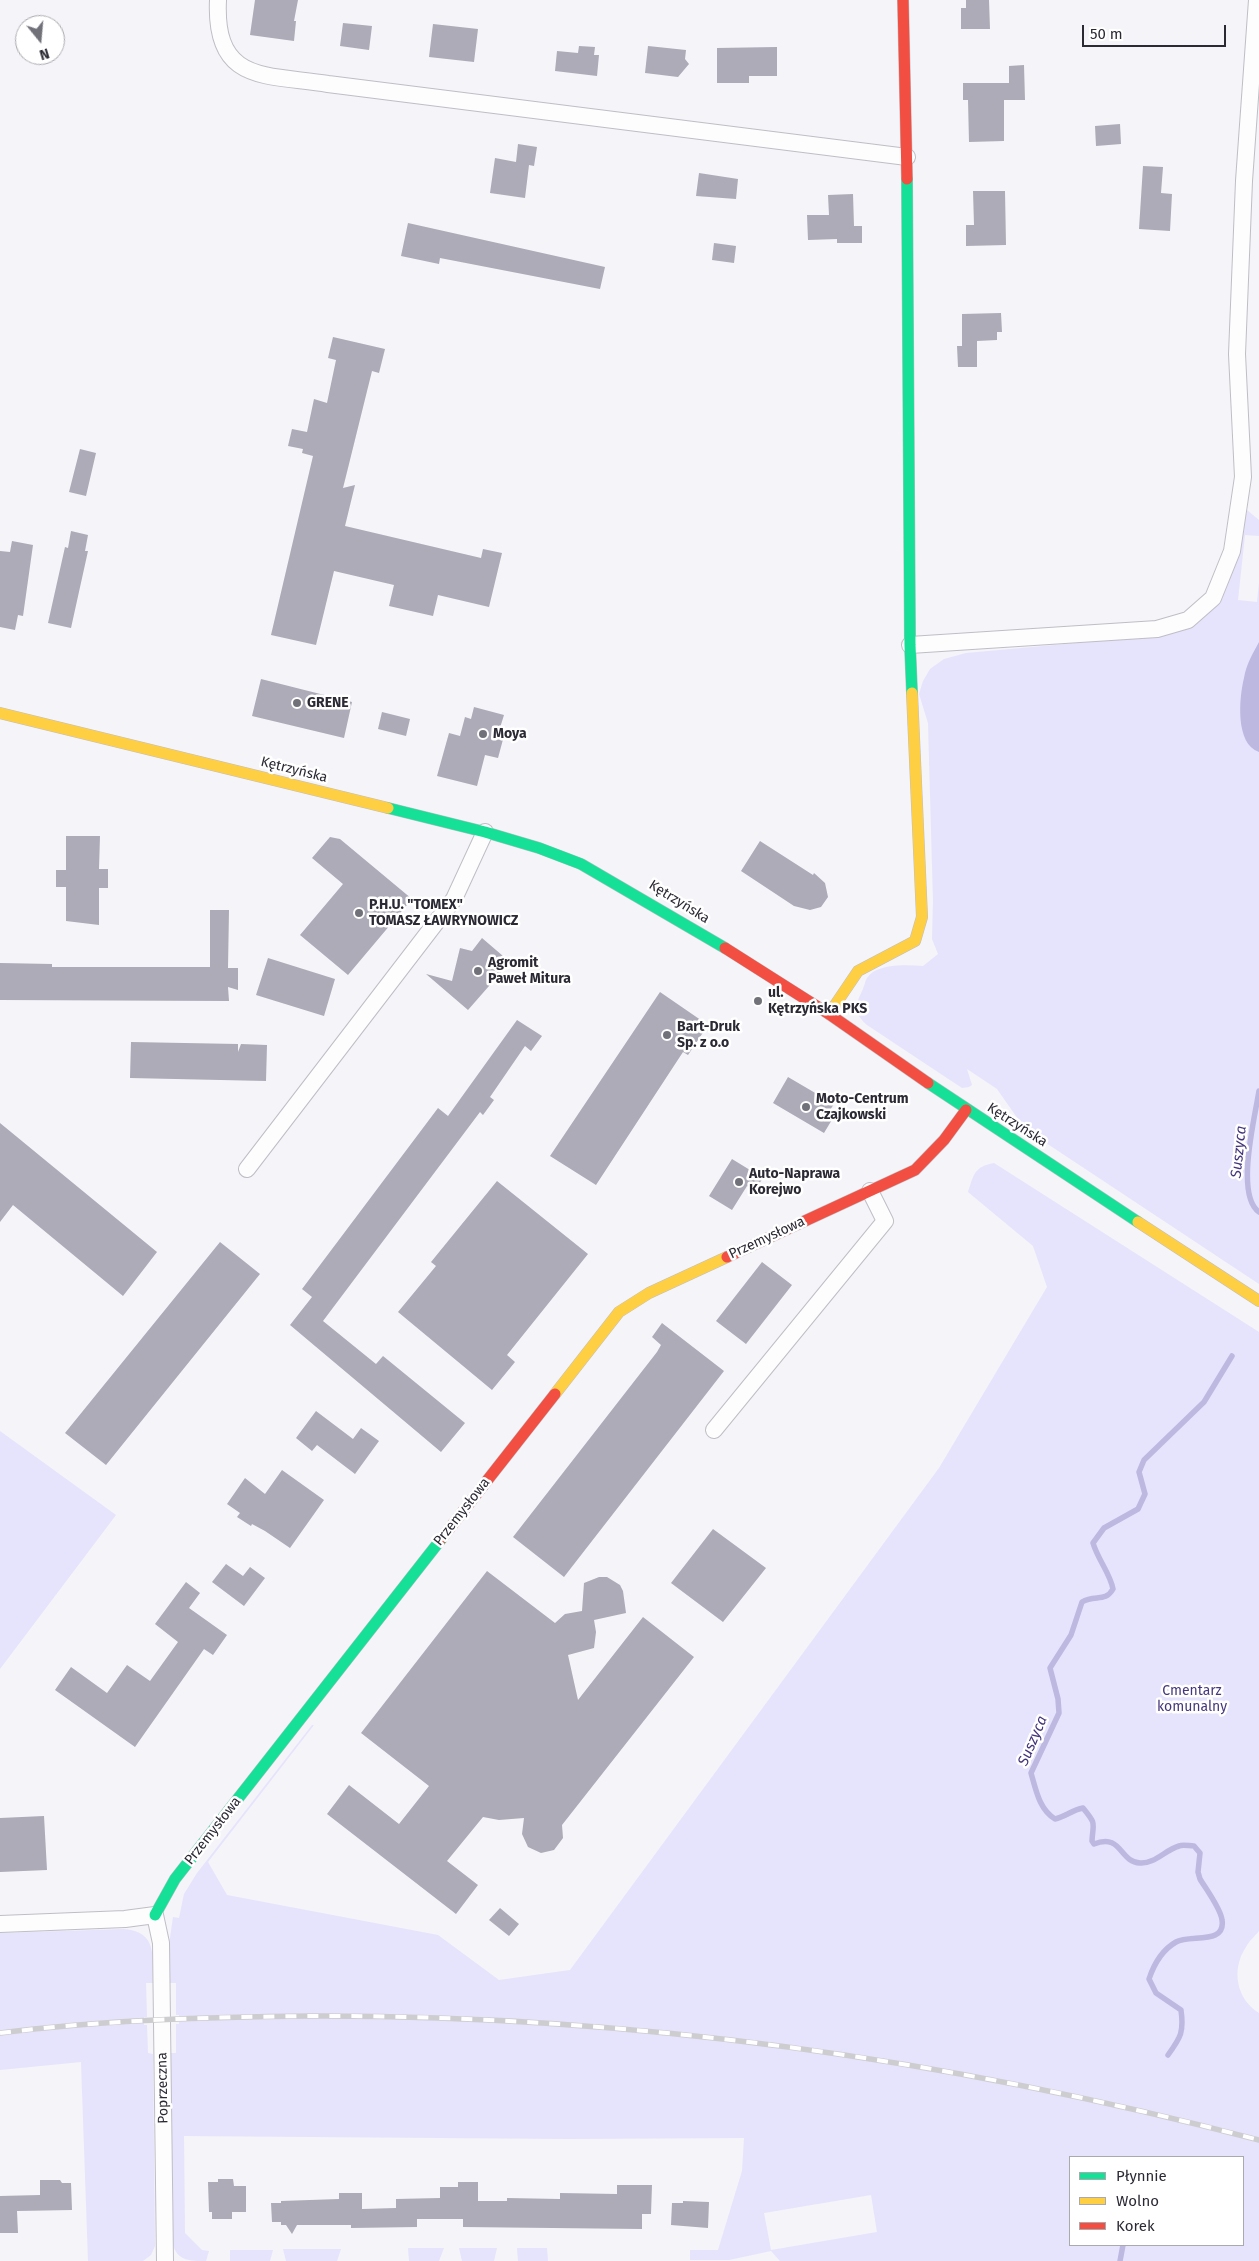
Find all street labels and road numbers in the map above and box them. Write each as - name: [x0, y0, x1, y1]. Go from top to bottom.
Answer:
- street label: Kętrzyńska: [259, 754, 329, 786]
- street label: Kętrzyńska: [646, 877, 712, 927]
- street label: Kętrzyńska: [984, 1099, 1050, 1151]
- street label: Przemysłowa: [726, 1213, 808, 1263]
- street label: Przemysłowa: [430, 1475, 494, 1549]
- street label: Przemysłowa: [181, 1794, 245, 1868]
- street label: Poprzeczna: [154, 2052, 172, 2124]

